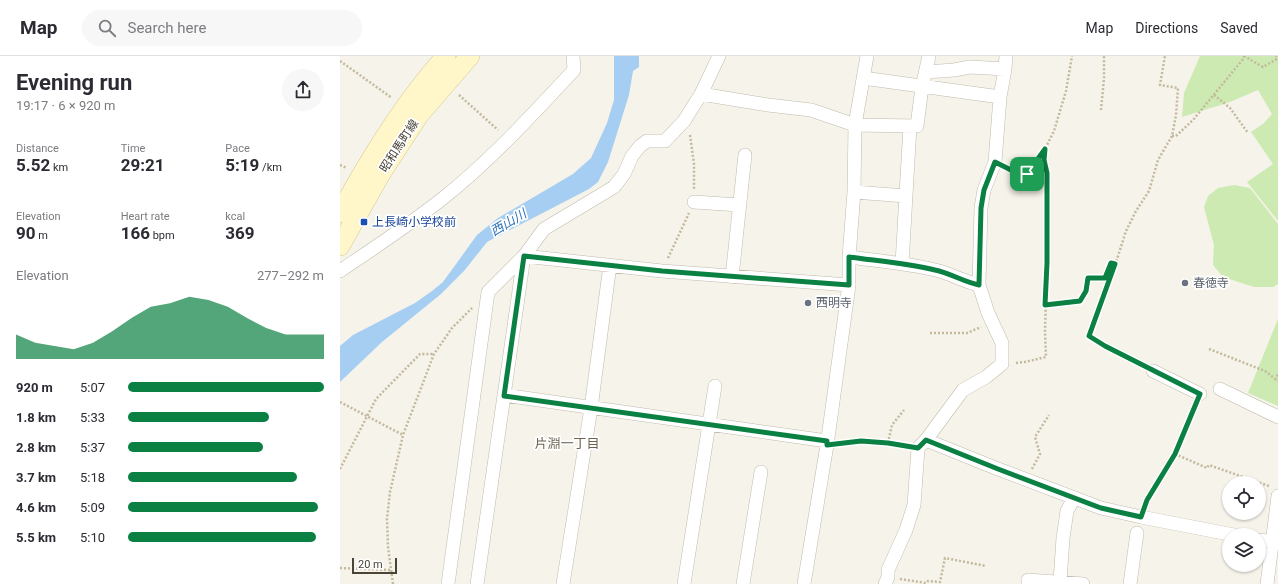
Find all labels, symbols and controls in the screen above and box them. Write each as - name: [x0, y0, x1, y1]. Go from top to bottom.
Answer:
- search box: [82, 10, 362, 46]
- text: Map: [20, 16, 58, 39]
- icon: search: [96, 17, 118, 39]
- text: Search here: [128, 19, 206, 37]
- text: Map: [1086, 20, 1113, 36]
- text: Directions: [1135, 20, 1198, 36]
- text: Saved: [1220, 20, 1258, 36]
- button: share: [282, 69, 324, 111]
- text: Evening run: [16, 70, 132, 95]
- text: 19:17 · 6 × 920 m: [16, 98, 115, 113]
- street label: 昭和馬町線: [377, 117, 421, 175]
- text: Distance: [16, 142, 59, 155]
- text: Time: [121, 142, 145, 155]
- text: Pace: [225, 142, 250, 155]
- text: 5.52: [16, 155, 50, 175]
- text: 29:21: [121, 155, 164, 175]
- text: 5:19: [225, 155, 259, 175]
- pin: [1010, 157, 1044, 191]
- text: km: [50, 161, 68, 174]
- text: /km: [259, 161, 282, 174]
- icon: arrive: [1016, 163, 1038, 185]
- water label: 西山川: [488, 205, 531, 239]
- text: Elevation: [16, 210, 61, 223]
- text: Heart rate: [121, 210, 170, 223]
- text: kcal: [225, 210, 245, 223]
- place label: 上長崎小学校前: [372, 215, 456, 229]
- marker: 上長崎小学校前: [359, 217, 369, 227]
- text: 90: [16, 223, 36, 243]
- text: 166: [121, 223, 150, 243]
- text: 369: [225, 223, 255, 243]
- text: m: [36, 229, 48, 242]
- text: bpm: [150, 229, 175, 242]
- text: Elevation: [16, 268, 69, 283]
- text: 277–292 m: [257, 268, 324, 283]
- place label: 春徳寺: [1193, 276, 1229, 290]
- marker: 春徳寺: [1180, 278, 1190, 288]
- place label: 西明寺: [816, 296, 852, 310]
- marker: 西明寺: [803, 298, 813, 308]
- text: 920 m: [16, 380, 53, 395]
- text: 5:07: [80, 380, 105, 395]
- text: 1.8 km: [16, 410, 56, 425]
- text: 5:33: [80, 410, 105, 425]
- district label: 片淵一丁目: [534, 436, 600, 451]
- text: 2.8 km: [16, 440, 56, 455]
- text: 5:37: [80, 440, 105, 455]
- text: 3.7 km: [16, 470, 56, 485]
- text: 5:18: [80, 470, 105, 485]
- map controls: [1222, 476, 1266, 572]
- button: locate: [1222, 476, 1266, 520]
- text: 4.6 km: [16, 500, 56, 515]
- text: 5:09: [80, 500, 105, 515]
- button: layers: [1222, 528, 1266, 572]
- text: 5.5 km: [16, 530, 56, 545]
- text: 5:10: [80, 530, 105, 545]
- scale bar: [352, 556, 397, 575]
- text: 20 m: [358, 558, 383, 571]

